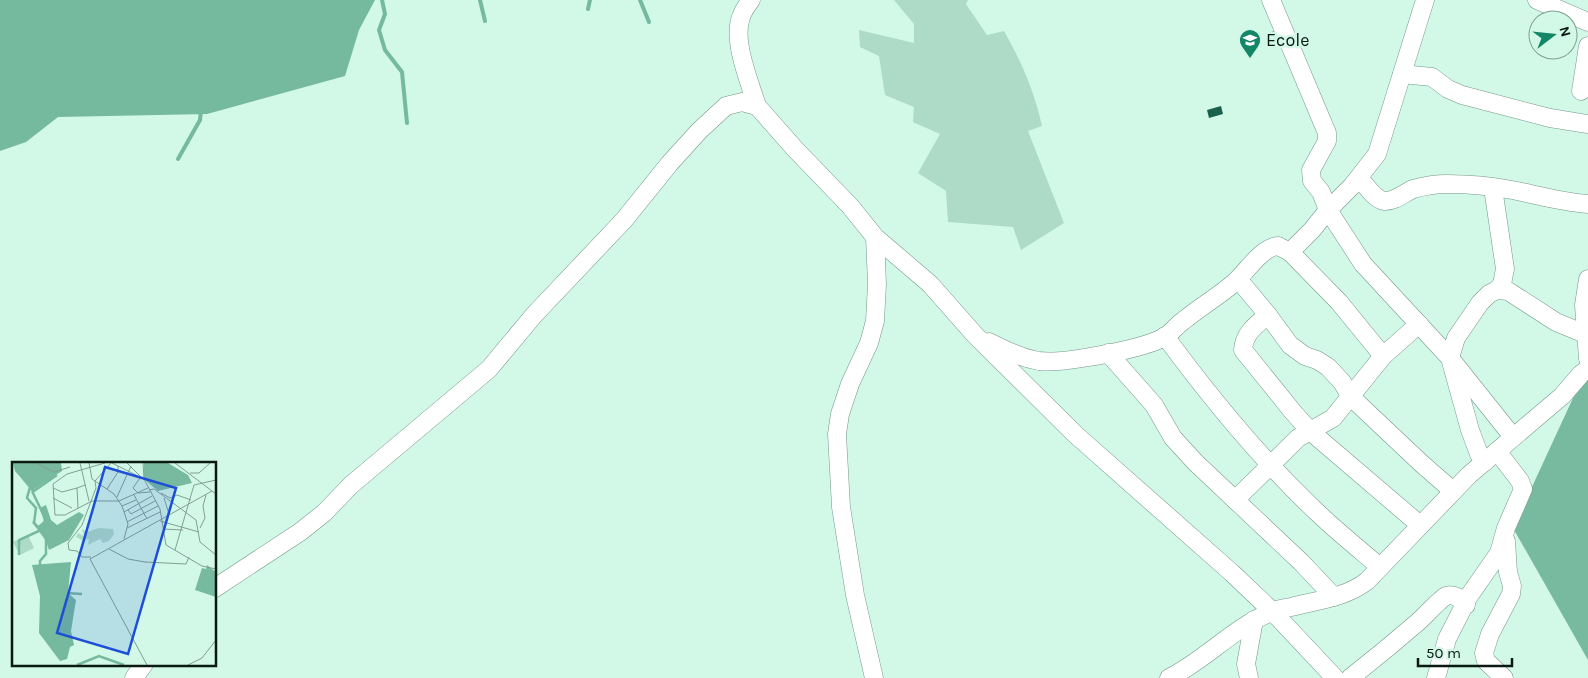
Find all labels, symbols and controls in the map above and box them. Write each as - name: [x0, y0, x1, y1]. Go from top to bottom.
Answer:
- north arrow: [1528, 10, 1578, 60]
- text: N: [1555, 24, 1575, 39]
- school or university icon: Ecole: [1238, 28, 1262, 59]
- place label: Ecole: [1266, 29, 1310, 51]
- inset map: [12, 462, 216, 666]
- scale bar: [1418, 636, 1512, 668]
- text: 50 m: [1426, 644, 1461, 662]

